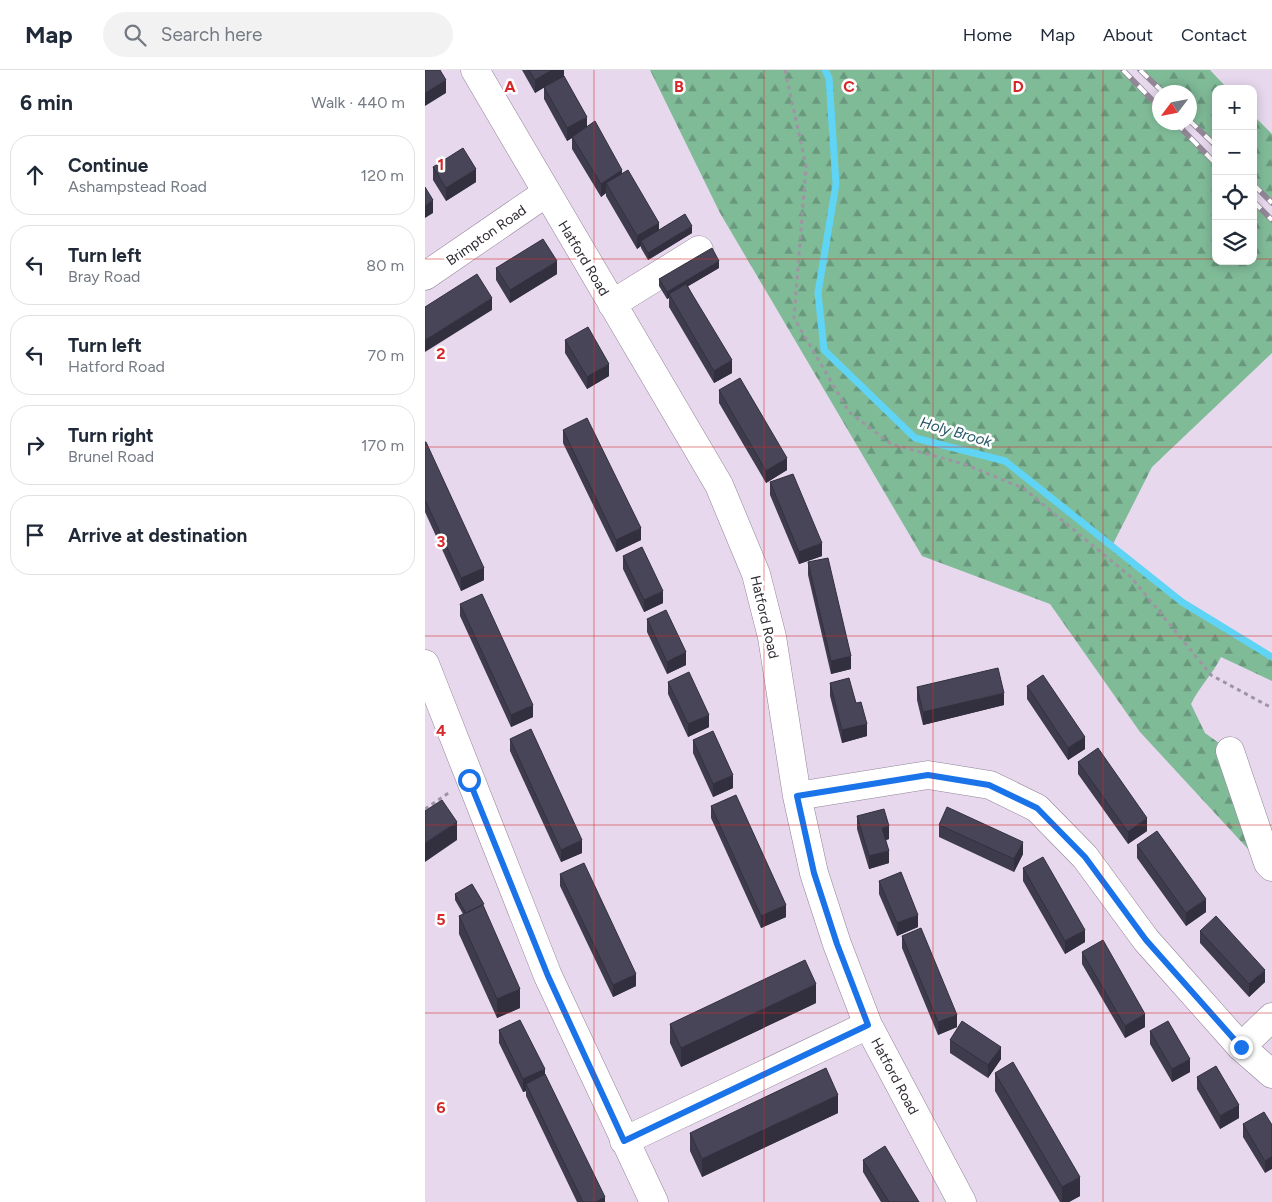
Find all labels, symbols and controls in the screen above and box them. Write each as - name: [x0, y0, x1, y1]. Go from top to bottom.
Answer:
- search box: [103, 12, 453, 57]
- text: Map: [25, 20, 73, 49]
- icon: search: [121, 21, 149, 49]
- text: Search here: [161, 23, 262, 46]
- text: Home: [963, 24, 1012, 46]
- text: Map: [1040, 24, 1075, 46]
- text: About: [1103, 24, 1153, 46]
- text: Contact: [1181, 24, 1247, 46]
- text: A: [504, 77, 516, 96]
- text: B: [674, 77, 684, 96]
- text: C: [843, 77, 855, 96]
- text: D: [1012, 77, 1024, 96]
- north arrow: [1152, 85, 1197, 130]
- map controls: [1212, 85, 1257, 265]
- button: +: [1212, 85, 1257, 130]
- text: 6 min: [20, 90, 73, 115]
- text: Walk · 440 m: [311, 93, 405, 112]
- button: −: [1212, 130, 1257, 175]
- text: Continue: [68, 154, 148, 177]
- text: 1: [438, 155, 444, 174]
- icon: ahead: [21, 161, 49, 189]
- text: 120 m: [361, 166, 404, 185]
- button: locate: [1212, 175, 1257, 220]
- text: Ashampstead Road: [68, 177, 207, 196]
- street label: Brimpton Road: [443, 202, 530, 269]
- street label: Hatford Road: [554, 218, 613, 299]
- button: layers: [1212, 220, 1257, 265]
- text: Turn left: [68, 244, 142, 267]
- icon: left: [21, 251, 49, 279]
- text: 80 m: [366, 256, 404, 275]
- text: Bray Road: [68, 267, 140, 286]
- text: Turn left: [68, 334, 142, 357]
- icon: left: [21, 341, 49, 369]
- text: 2: [436, 344, 446, 363]
- text: 70 m: [368, 346, 404, 365]
- text: Hatford Road: [68, 357, 165, 376]
- water label: Holy Brook: [918, 413, 995, 451]
- text: Turn right: [68, 424, 154, 447]
- icon: right: [21, 431, 49, 459]
- text: 170 m: [361, 436, 404, 455]
- text: Brunel Road: [68, 447, 154, 466]
- icon: arrive: [21, 521, 49, 549]
- text: Arrive at destination: [68, 524, 247, 547]
- text: 3: [437, 532, 446, 551]
- street label: Hatford Road: [747, 574, 782, 660]
- text: 4: [436, 721, 446, 740]
- route start: [458, 769, 481, 792]
- text: 5: [436, 910, 446, 929]
- street label: Hatford Road: [867, 1035, 922, 1118]
- route end: [1230, 1036, 1253, 1059]
- text: 6: [436, 1098, 446, 1117]

